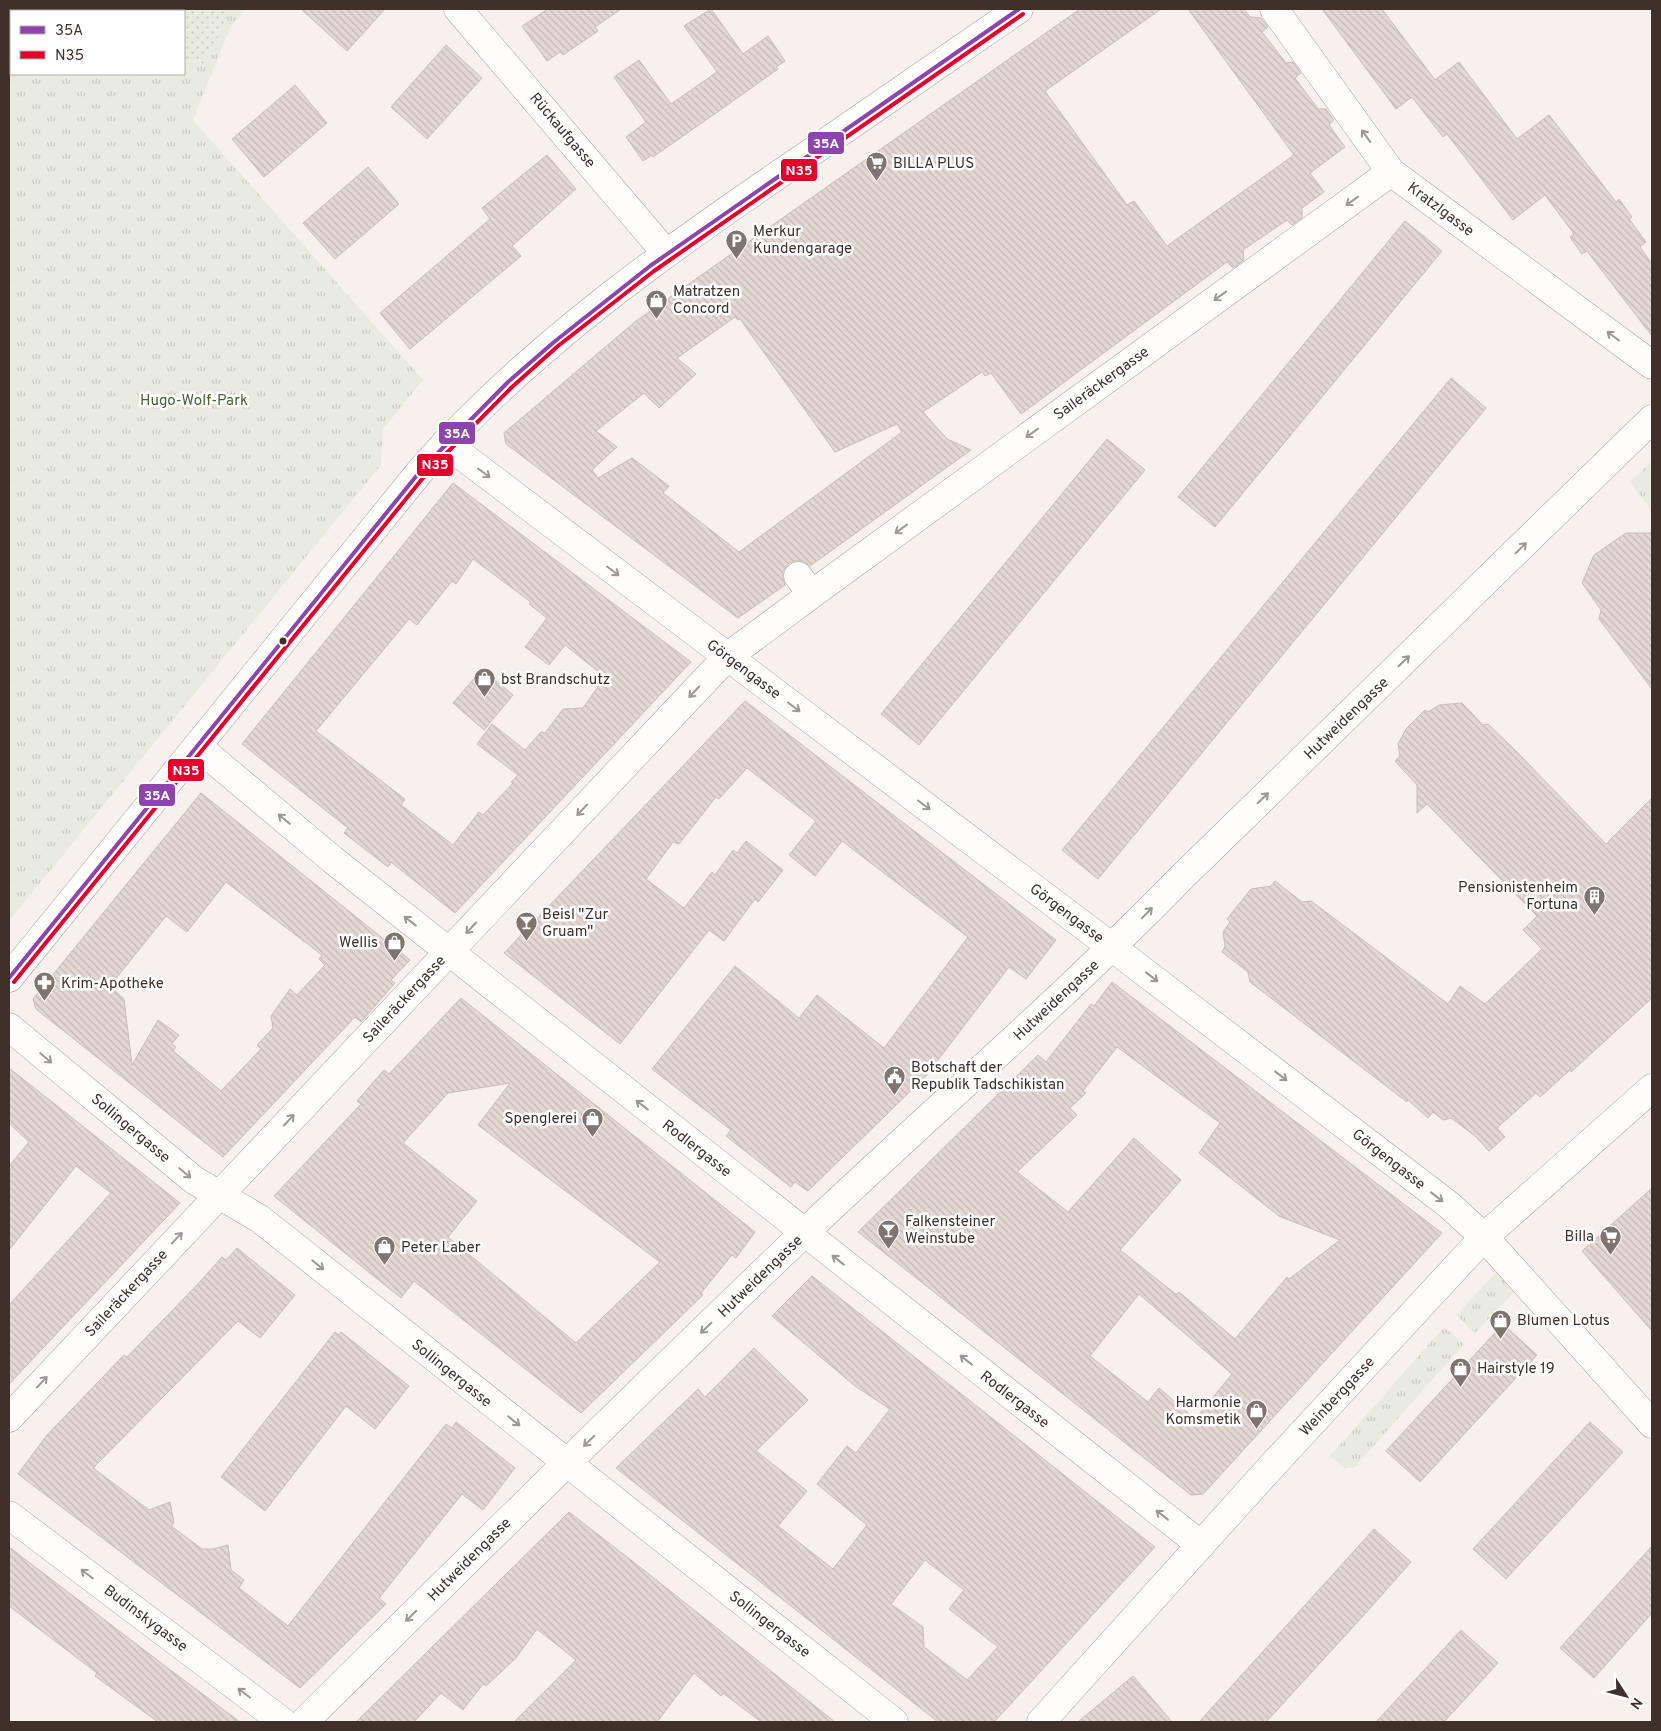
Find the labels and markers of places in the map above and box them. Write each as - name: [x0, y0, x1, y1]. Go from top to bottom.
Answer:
- supermarket icon: BILLA PLUS: [865, 151, 889, 182]
- place label: BILLA PLUS: [893, 155, 974, 174]
- place label: Merkur Kundengarage: [753, 223, 852, 259]
- parking icon: Merkur Kundengarage: [725, 228, 749, 259]
- place label: Matratzen Concord: [673, 283, 740, 319]
- shop icon: Matratzen Concord: [645, 288, 669, 319]
- unlabelled marker: [278, 636, 288, 646]
- shop icon: bst Brandschutz: [473, 667, 497, 698]
- place label: bst Brandschutz: [501, 671, 610, 690]
- place label: Pensionistenheim Fortuna: [1458, 879, 1578, 915]
- building icon: Pensionistenheim Fortuna: [1582, 884, 1606, 915]
- place label: Beisl "Zur Gruam": [542, 906, 609, 942]
- bar icon: Beisl "Zur Gruam": [514, 911, 538, 942]
- shop icon: Wellis: [382, 930, 406, 961]
- place label: Wellis: [339, 934, 378, 953]
- pharmacy icon: Krim-Apotheke: [33, 971, 57, 1002]
- place label: Krim-Apotheke: [61, 975, 164, 994]
- place label: Botschaft der Republik Tadschikistan: [911, 1059, 1064, 1095]
- public building icon: Botschaft der Republik Tadschikistan: [883, 1064, 907, 1095]
- shop icon: Spenglerei: [581, 1106, 605, 1137]
- place label: Spenglerei: [504, 1110, 577, 1129]
- place label: Falkensteiner Weinstube: [905, 1213, 995, 1249]
- bar icon: Falkensteiner Weinstube: [877, 1218, 901, 1249]
- supermarket icon: Billa: [1598, 1224, 1622, 1255]
- place label: Billa: [1565, 1228, 1594, 1247]
- shop icon: Peter Laber: [373, 1235, 397, 1266]
- place label: Peter Laber: [401, 1239, 481, 1258]
- shop icon: Blumen Lotus: [1489, 1308, 1513, 1339]
- place label: Blumen Lotus: [1517, 1312, 1610, 1331]
- shop icon: Hairstyle 19: [1449, 1356, 1473, 1387]
- place label: Hairstyle 19: [1477, 1360, 1555, 1379]
- place label: Harmonie Komsmetik: [1165, 1394, 1241, 1430]
- shop icon: Harmonie Komsmetik: [1245, 1399, 1269, 1430]

